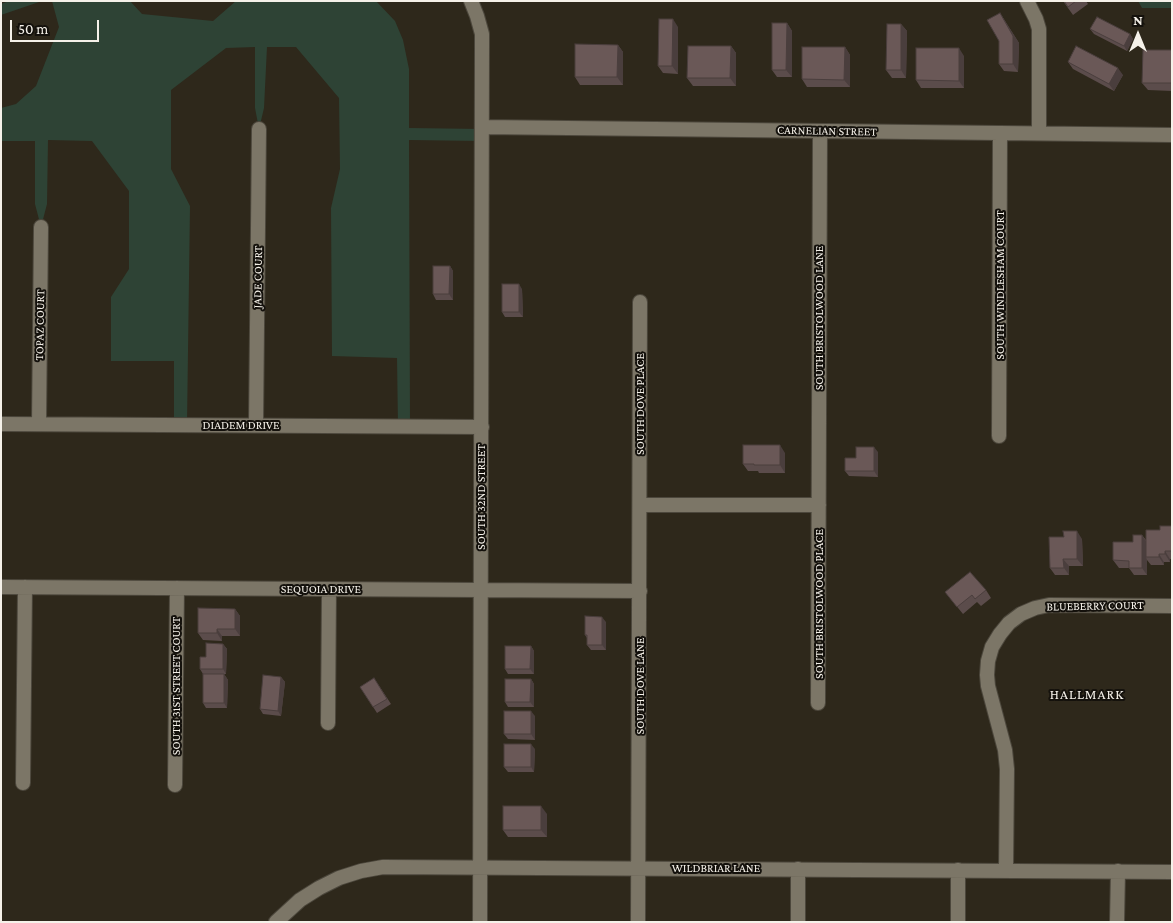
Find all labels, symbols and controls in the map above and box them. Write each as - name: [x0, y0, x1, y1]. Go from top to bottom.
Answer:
- scale bar: [12, 10, 101, 42]
- north arrow: [1113, 10, 1163, 60]
- text: N: [1133, 12, 1143, 28]
- text: 50 m: [18, 21, 48, 37]
- street label: CARNELIAN STREET: [777, 123, 877, 139]
- street label: SOUTH WINDLESHAM COURT: [993, 210, 1007, 360]
- street label: JADE COURT: [250, 245, 266, 309]
- street label: SOUTH BRISTOLWOOD LANE: [812, 246, 826, 390]
- street label: TOPAZ COURT: [32, 289, 48, 361]
- street label: SOUTH DOVE PLACE: [633, 353, 647, 455]
- street label: DIADEM DRIVE: [203, 418, 279, 432]
- street label: SOUTH 32ND STREET: [474, 444, 488, 550]
- street label: SOUTH BRISTOLWOOD PLACE: [812, 529, 826, 679]
- street label: SEQUOIA DRIVE: [281, 582, 361, 596]
- street label: BLUEBERRY COURT: [1046, 598, 1144, 614]
- street label: SOUTH 31ST STREET COURT: [169, 617, 183, 755]
- street label: SOUTH DOVE LANE: [633, 638, 647, 734]
- district label: HALLMARK: [1049, 687, 1125, 703]
- street label: WILDBRIAR LANE: [672, 861, 760, 875]

